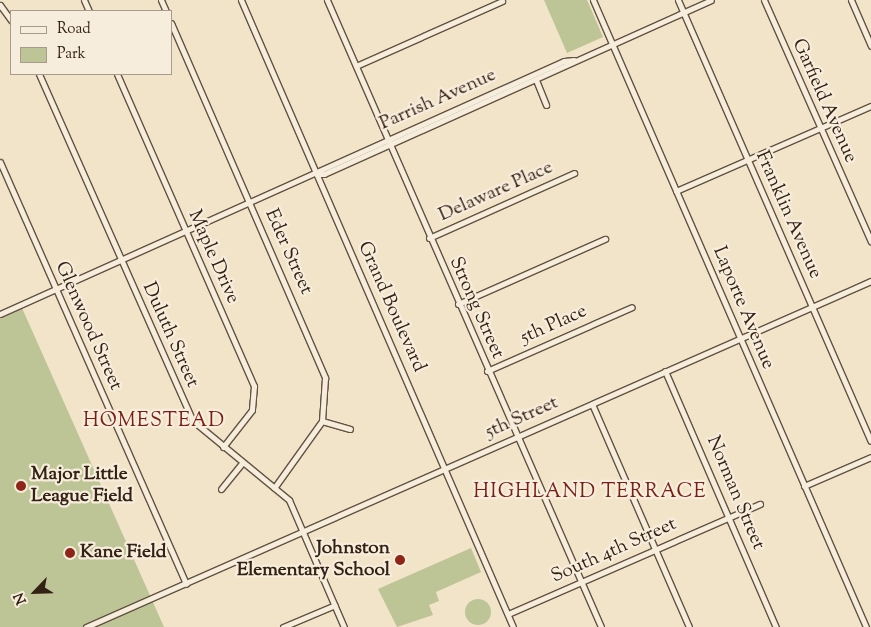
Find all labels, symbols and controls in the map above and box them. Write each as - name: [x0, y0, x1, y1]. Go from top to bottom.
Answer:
- legend: [10, 10, 172, 75]
- text: Road: [57, 19, 91, 40]
- street label: Garfield Avenue: [786, 35, 862, 167]
- text: Park: [57, 44, 86, 65]
- street label: Parrish Avenue: [376, 64, 500, 136]
- street label: Franklin Avenue: [750, 148, 826, 282]
- street label: Delaware Place: [436, 157, 556, 227]
- street label: Eder Street: [259, 206, 317, 298]
- street label: Maple Drive: [182, 207, 244, 307]
- street label: Grand Boulevard: [352, 238, 430, 376]
- street label: Laporte Avenue: [707, 243, 779, 373]
- street label: Strong Street: [443, 254, 509, 362]
- street label: Glenwood Street: [49, 258, 127, 394]
- street label: Duluth Street: [137, 279, 203, 391]
- street label: 5th Place: [517, 300, 591, 350]
- street label: 5th Street: [482, 392, 562, 444]
- district label: HOMESTEAD: [82, 409, 226, 433]
- street label: Norman Street: [701, 433, 769, 553]
- place label: Major Little League Field: [31, 464, 133, 508]
- marker: Major Little League Field: [15, 480, 27, 492]
- district label: HIGHLAND TERRACE: [471, 480, 709, 504]
- street label: South 4th Street: [548, 513, 680, 589]
- place label: Johnston Elementary School: [237, 538, 390, 582]
- place label: Kane Field: [80, 542, 167, 564]
- marker: Kane Field: [64, 547, 76, 559]
- marker: Johnston Elementary School: [394, 554, 406, 566]
- north arrow: [10, 567, 60, 617]
- text: N: [10, 589, 33, 607]

